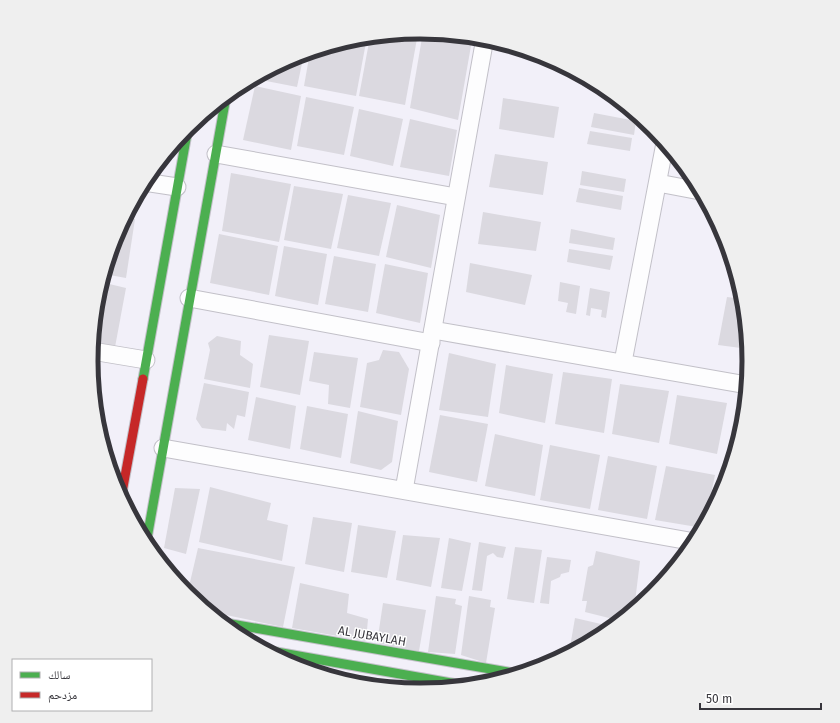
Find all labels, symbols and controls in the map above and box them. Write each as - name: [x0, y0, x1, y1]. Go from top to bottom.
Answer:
- street label: AL JUBAYLAH: [337, 623, 407, 649]
- legend: [12, 659, 152, 711]
- text: سالك: [48, 668, 70, 682]
- scale bar: [700, 685, 821, 711]
- text: مزدحم: [48, 688, 77, 703]
- text: 50 m: [706, 692, 732, 706]

